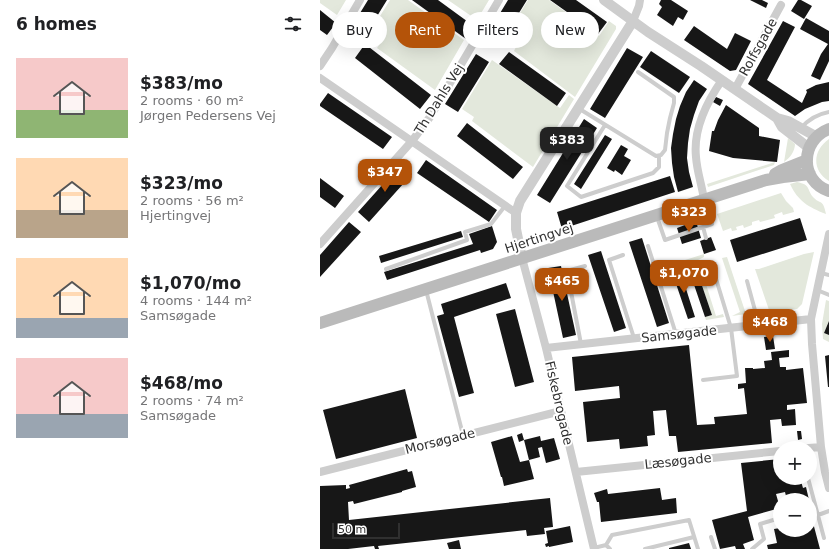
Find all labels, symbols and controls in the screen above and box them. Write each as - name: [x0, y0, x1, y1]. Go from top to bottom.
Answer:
- chip: Buy: [332, 12, 387, 48]
- chip: Rent: [395, 12, 455, 48]
- chip: Filters: [463, 12, 533, 48]
- chip: New: [541, 12, 599, 48]
- icon: filters: [282, 13, 304, 35]
- text: 6 homes: [16, 14, 97, 34]
- street label: Rolfsgade: [736, 15, 780, 79]
- street label: Th Dahls Vej: [411, 61, 467, 138]
- text: $383/mo: [140, 73, 223, 93]
- icon: home: [48, 74, 96, 122]
- text: 2 rooms · 60 m²: [140, 93, 244, 108]
- text: Jørgen Pedersens Vej: [140, 108, 276, 123]
- pin: $383: [543, 127, 591, 161]
- text: $383: [549, 132, 585, 147]
- pin: $347: [361, 159, 409, 193]
- text: $347: [367, 164, 403, 179]
- text: $323/mo: [140, 173, 223, 193]
- icon: home: [48, 174, 96, 222]
- text: 2 rooms · 56 m²: [140, 193, 244, 208]
- pin: $323: [665, 199, 713, 233]
- text: $323: [671, 204, 707, 219]
- text: Hjertingvej: [140, 208, 211, 223]
- street label: Hjertingvej: [503, 220, 575, 256]
- pin: $1,070: [651, 260, 717, 294]
- text: $1,070: [659, 265, 709, 280]
- pin: $465: [538, 268, 586, 302]
- text: $1,070/mo: [140, 273, 241, 293]
- text: $465: [544, 273, 580, 288]
- icon: home: [48, 274, 96, 322]
- text: 4 rooms · 144 m²: [140, 293, 252, 308]
- text: Samsøgade: [140, 308, 216, 323]
- pin: $468: [746, 309, 794, 343]
- text: $468: [752, 314, 788, 329]
- street label: Samsøgade: [640, 323, 718, 345]
- street label: Fiskebrogade: [542, 360, 576, 446]
- text: $468/mo: [140, 373, 223, 393]
- icon: home: [48, 374, 96, 422]
- text: 2 rooms · 74 m²: [140, 393, 244, 408]
- text: Samsøgade: [140, 408, 216, 423]
- street label: Morsøgade: [403, 425, 477, 457]
- map controls: [773, 441, 817, 537]
- button: +: [773, 441, 817, 485]
- street label: Læsøgade: [644, 450, 712, 472]
- button: −: [773, 493, 817, 537]
- scale bar: [332, 521, 400, 540]
- text: 50 m: [338, 523, 366, 536]

